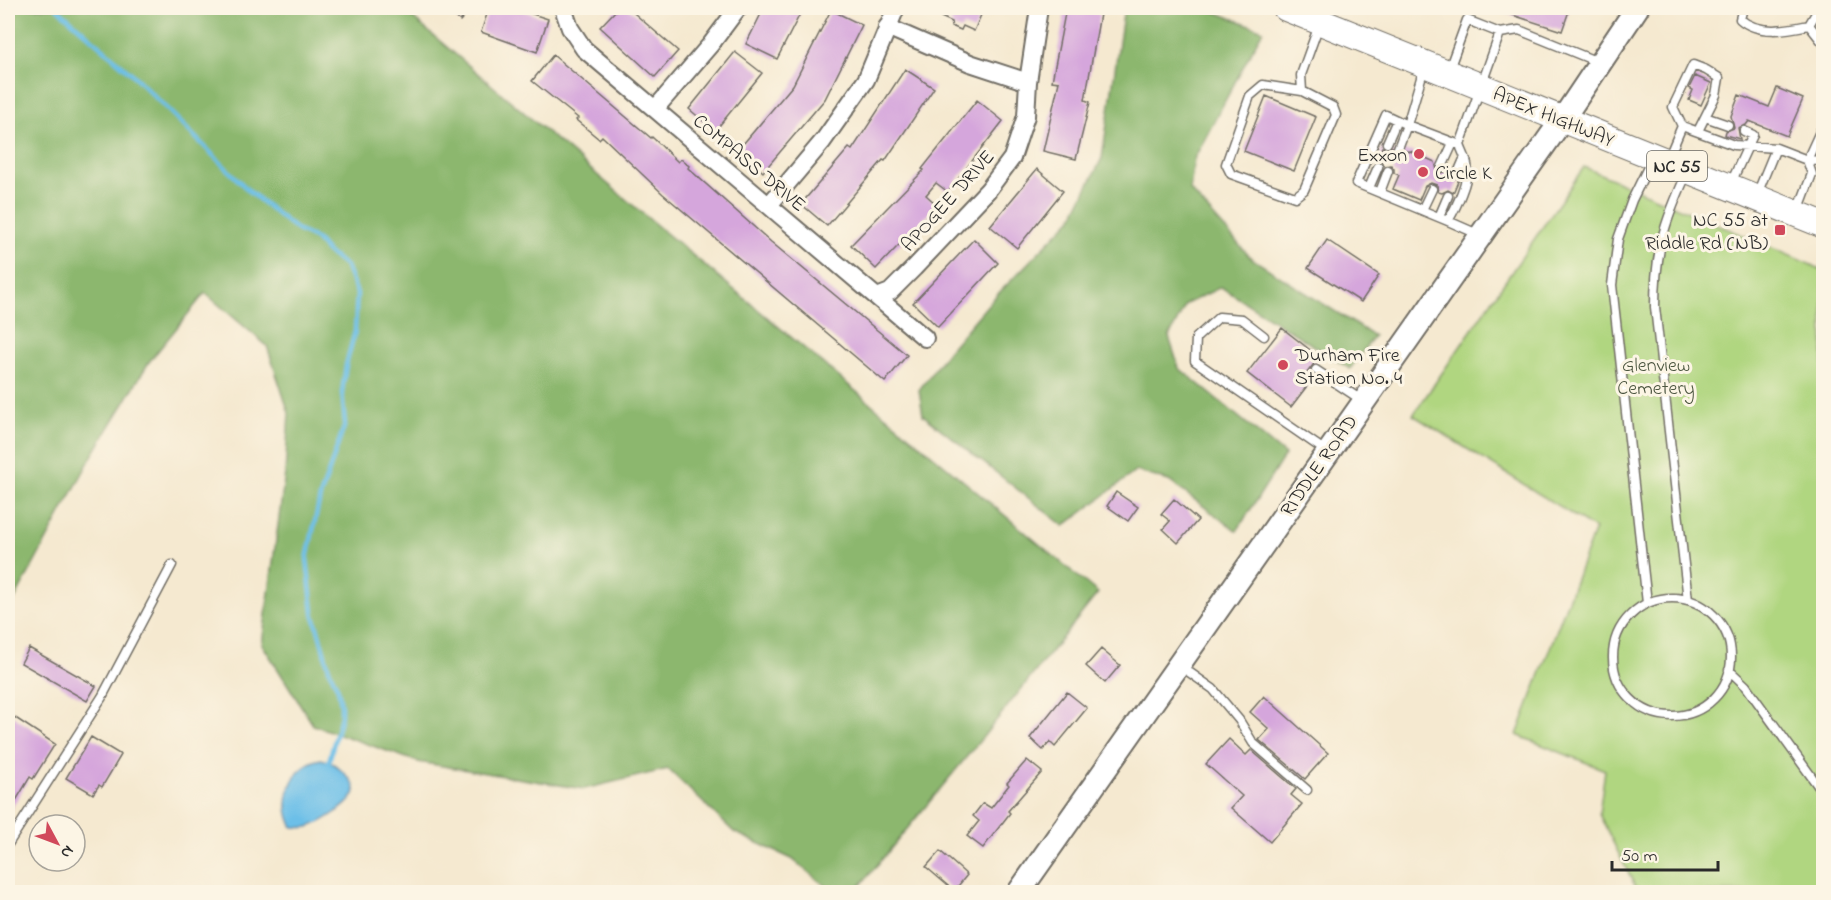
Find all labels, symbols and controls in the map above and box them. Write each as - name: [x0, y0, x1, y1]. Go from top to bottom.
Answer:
- street label: APEX HIGHWAY: [1488, 81, 1618, 156]
- street label: COMPASS DRIVE: [686, 108, 811, 220]
- place label: Exxon: [1357, 142, 1407, 171]
- street label: APOGEE DRIVE: [895, 144, 1003, 259]
- marker: Exxon: [1412, 147, 1426, 161]
- road number: NC 55: [1647, 151, 1707, 181]
- place label: Circle K: [1435, 160, 1492, 189]
- marker: Circle K: [1416, 165, 1430, 179]
- place label: NC 55 at Riddle Rd (NB): [1645, 207, 1768, 259]
- marker: NC 55 at Riddle Rd (NB): [1773, 223, 1787, 237]
- place label: Durham Fire Station No. 4: [1294, 342, 1402, 394]
- park label: Glenview Cemetery: [1617, 352, 1695, 404]
- marker: Durham Fire Station No. 4: [1276, 358, 1290, 372]
- street label: RIDDLE ROAD: [1274, 410, 1366, 523]
- north arrow: [27, 813, 87, 873]
- scale bar: [1612, 834, 1718, 872]
- text: N: [54, 840, 79, 864]
- text: 50 m: [1621, 844, 1658, 870]

